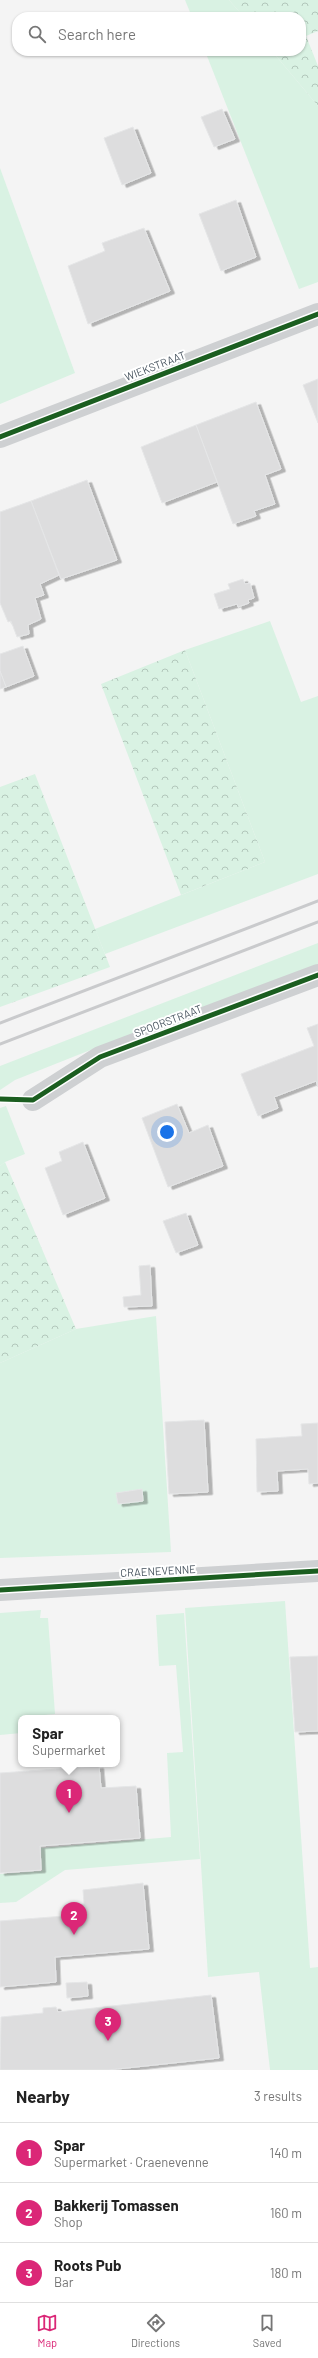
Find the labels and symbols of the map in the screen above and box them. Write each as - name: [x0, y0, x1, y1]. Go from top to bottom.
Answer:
- street label: WIEKSTRAAT: [122, 348, 187, 383]
- street label: SPOORSTRAAT: [132, 1002, 204, 1039]
- your location: [157, 1122, 177, 1142]
- street label: CRAENEVENNE: [120, 1562, 196, 1579]
- pin: 1: [56, 1780, 82, 1813]
- pin: 2: [61, 1902, 87, 1935]
- pin: 3: [95, 2008, 121, 2041]

